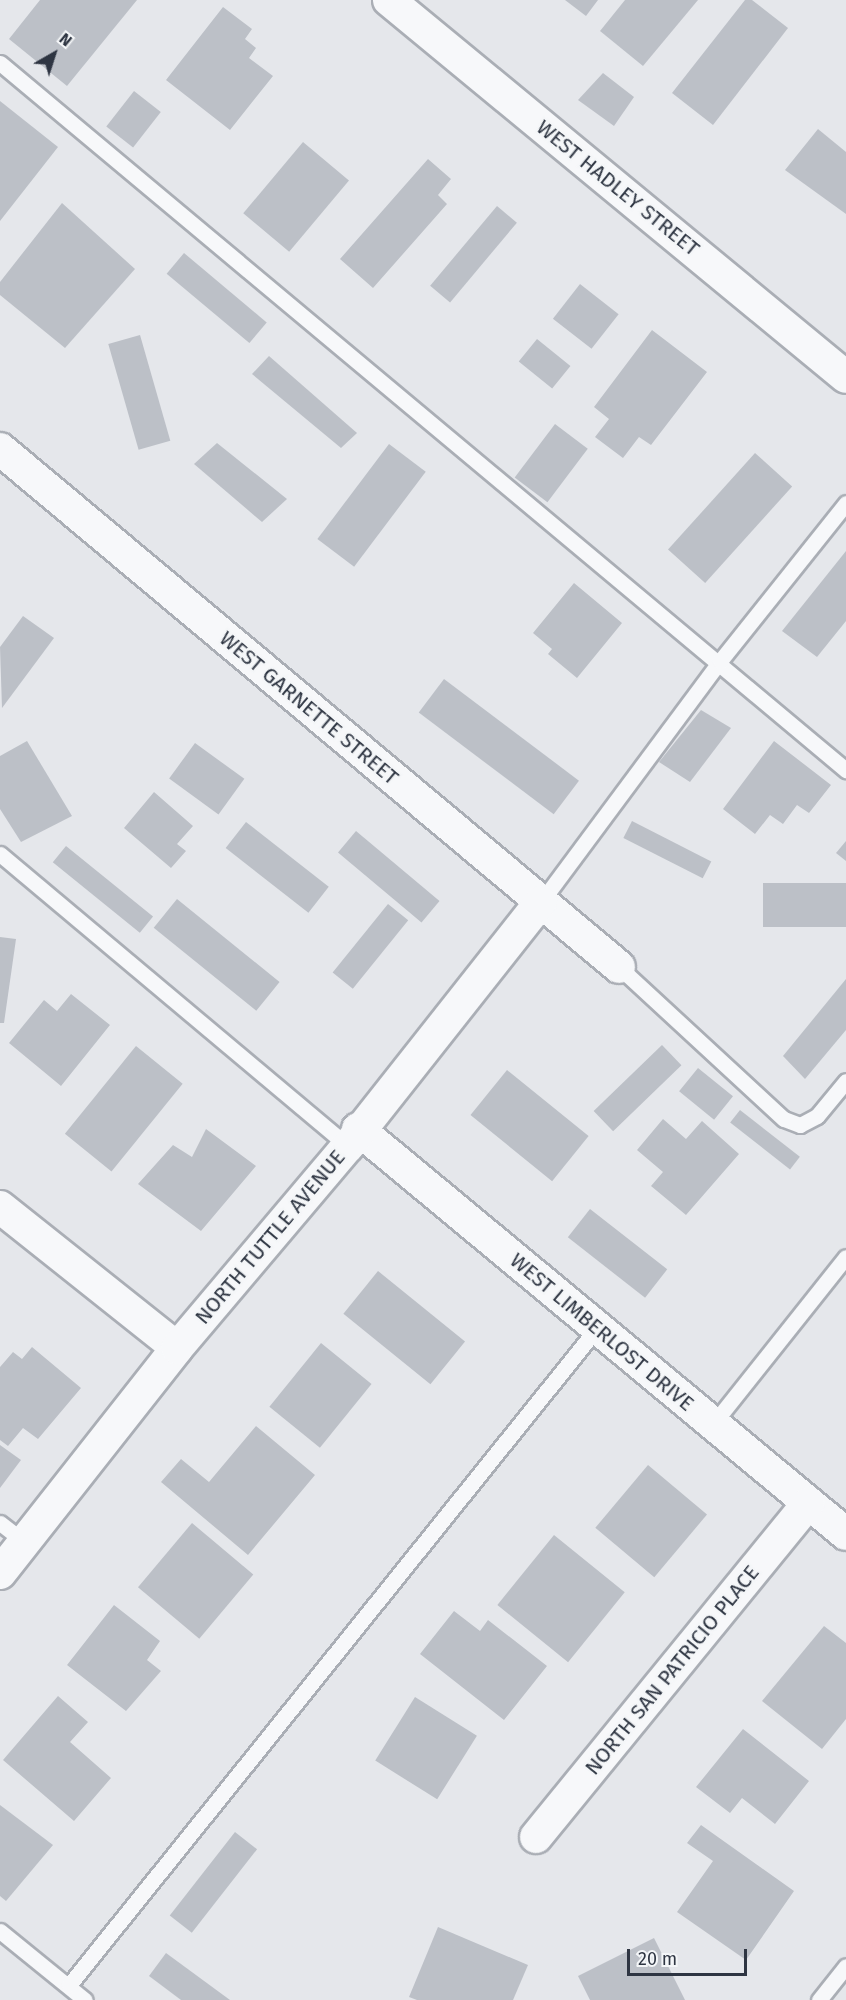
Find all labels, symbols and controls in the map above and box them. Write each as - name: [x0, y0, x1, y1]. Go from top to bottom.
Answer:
- north arrow: [24, 24, 84, 84]
- text: N: [56, 29, 76, 50]
- street label: WEST HADLEY STREET: [532, 115, 704, 261]
- street label: WEST GARNETTE STREET: [214, 626, 404, 790]
- street label: NORTH TUTTLE AVENUE: [190, 1145, 350, 1329]
- street label: WEST LIMBERLOST DRIVE: [505, 1248, 699, 1416]
- street label: NORTH SAN PATRICIO PLACE: [580, 1560, 764, 1780]
- scale bar: [630, 1937, 750, 1975]
- text: 20 m: [638, 1948, 677, 1970]

